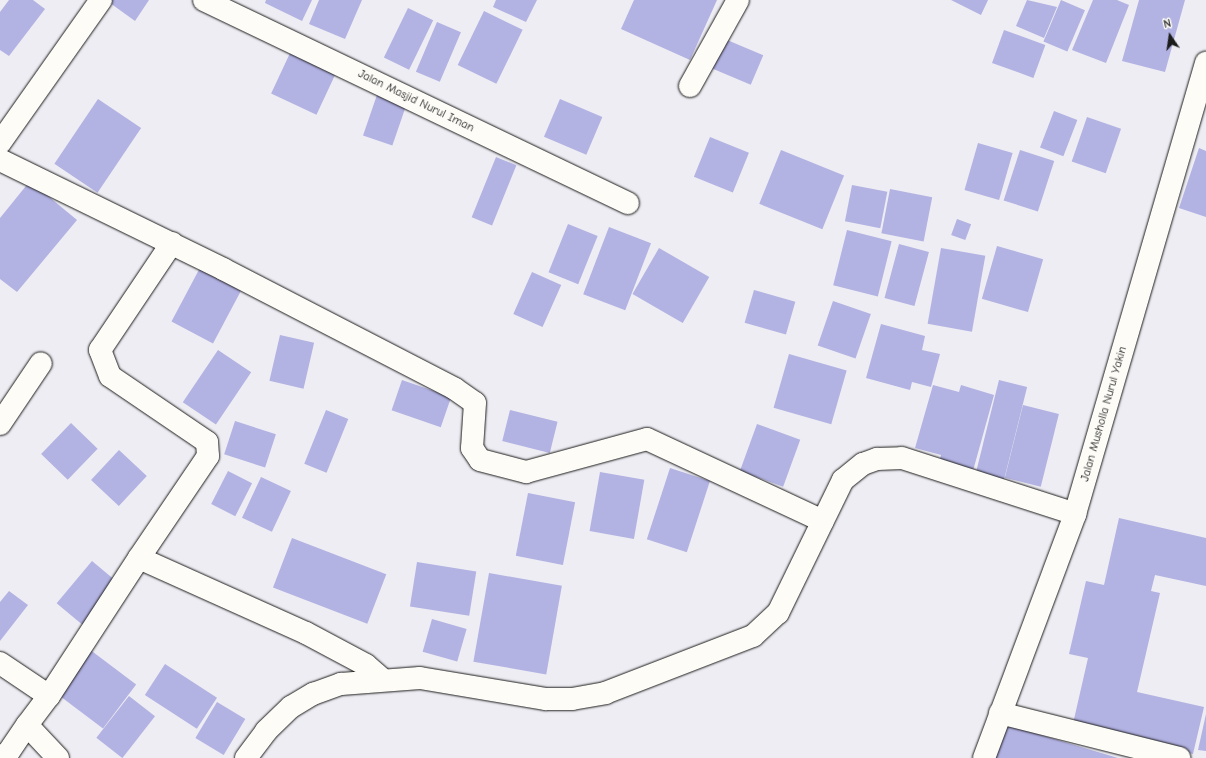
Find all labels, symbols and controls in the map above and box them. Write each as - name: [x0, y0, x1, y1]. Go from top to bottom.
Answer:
- north arrow: [1150, 16, 1190, 56]
- text: N: [1162, 17, 1172, 31]
- street label: Jalan Masjid Nurul Iman: [356, 67, 476, 135]
- street label: Jalan Musholla Nurul Yakin: [1078, 345, 1130, 483]

